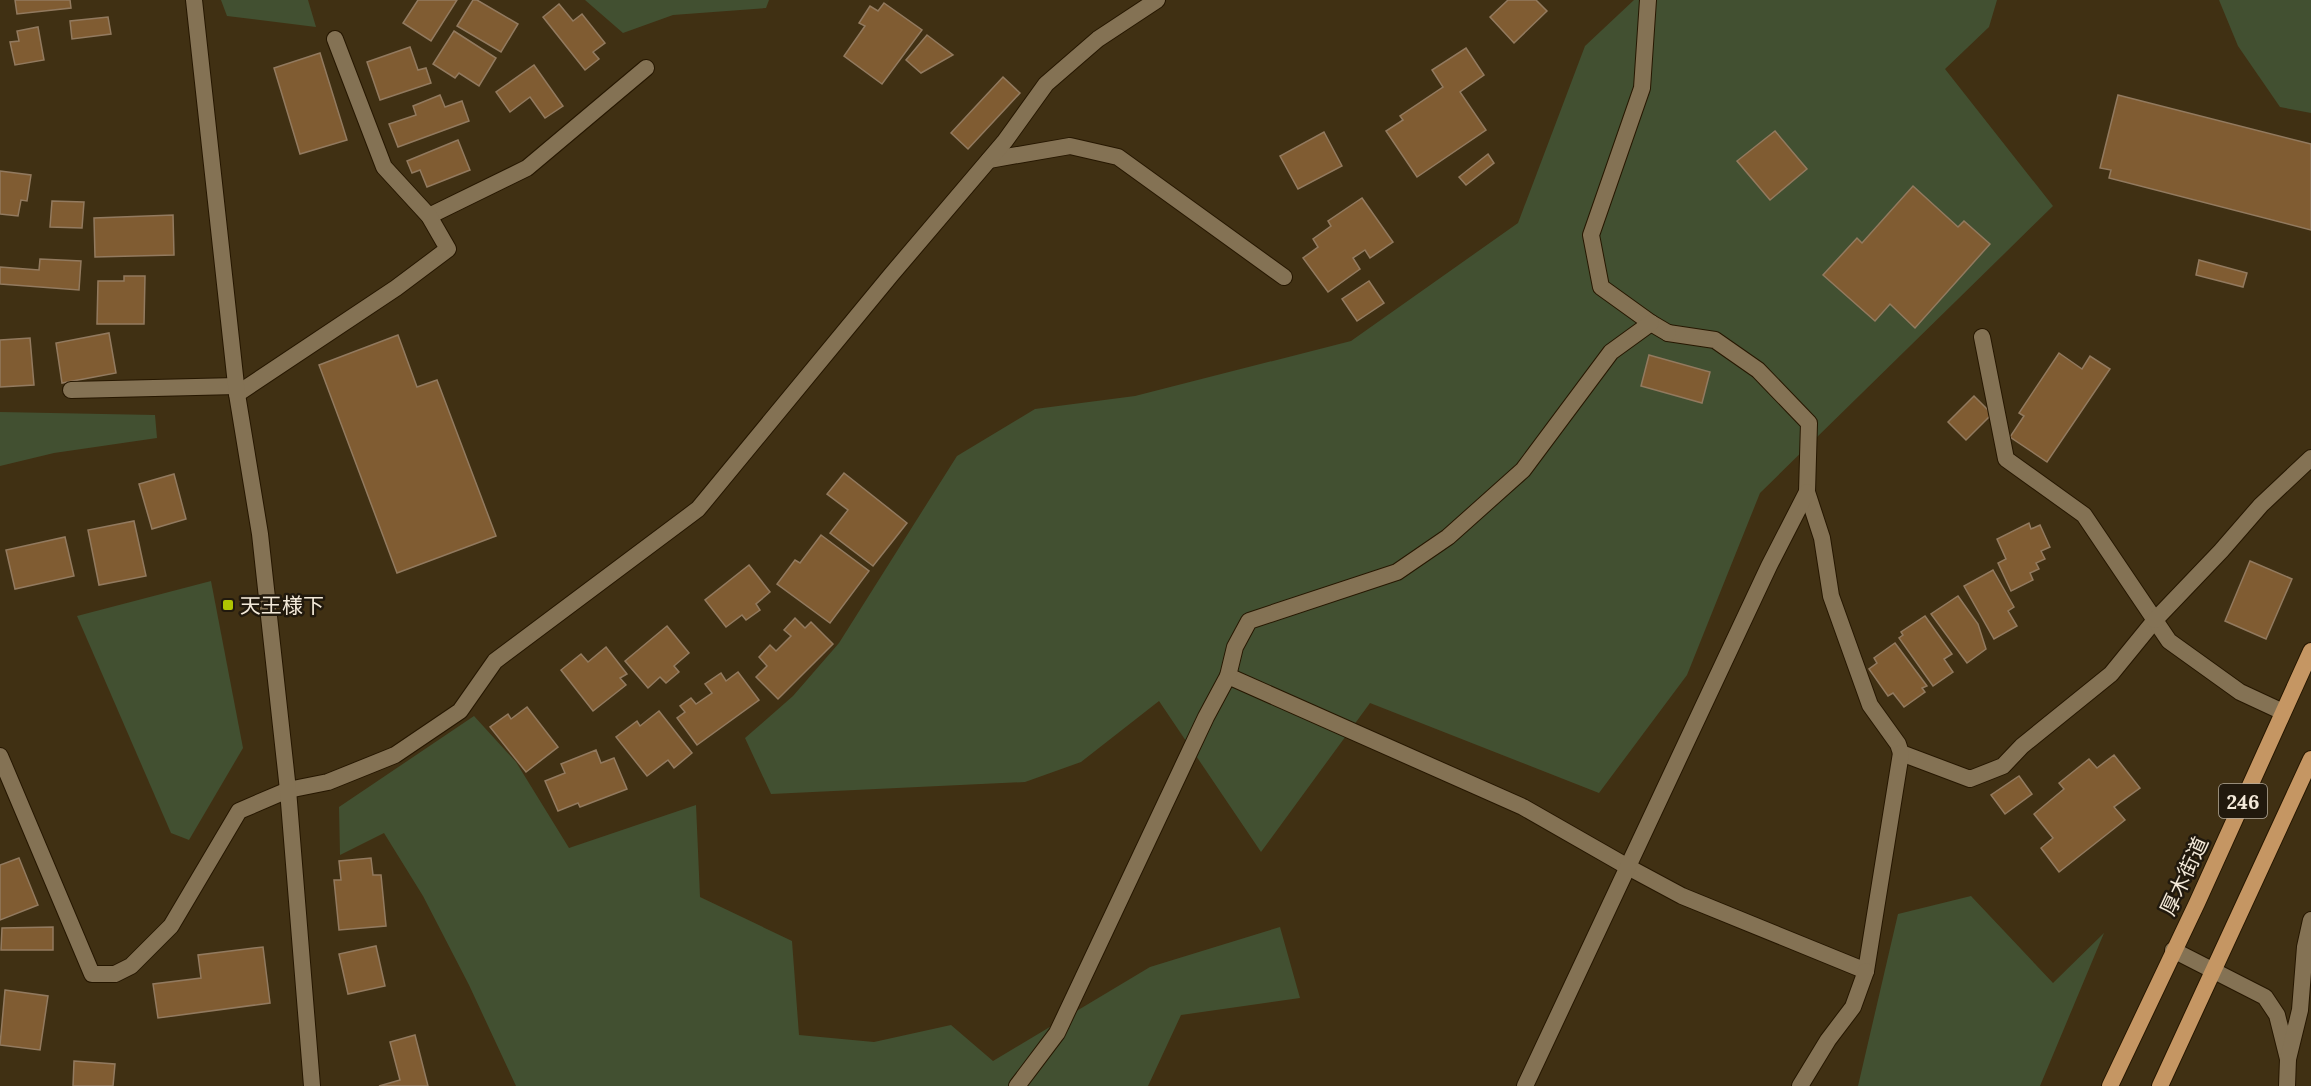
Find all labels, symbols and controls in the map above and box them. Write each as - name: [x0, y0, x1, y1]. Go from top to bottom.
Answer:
- place label: 天王様下: [240, 592, 324, 619]
- marker: 天王様下: [221, 598, 235, 612]
- road number: 246: [2219, 784, 2267, 818]
- street label: 厚木街道: [2154, 832, 2214, 920]

